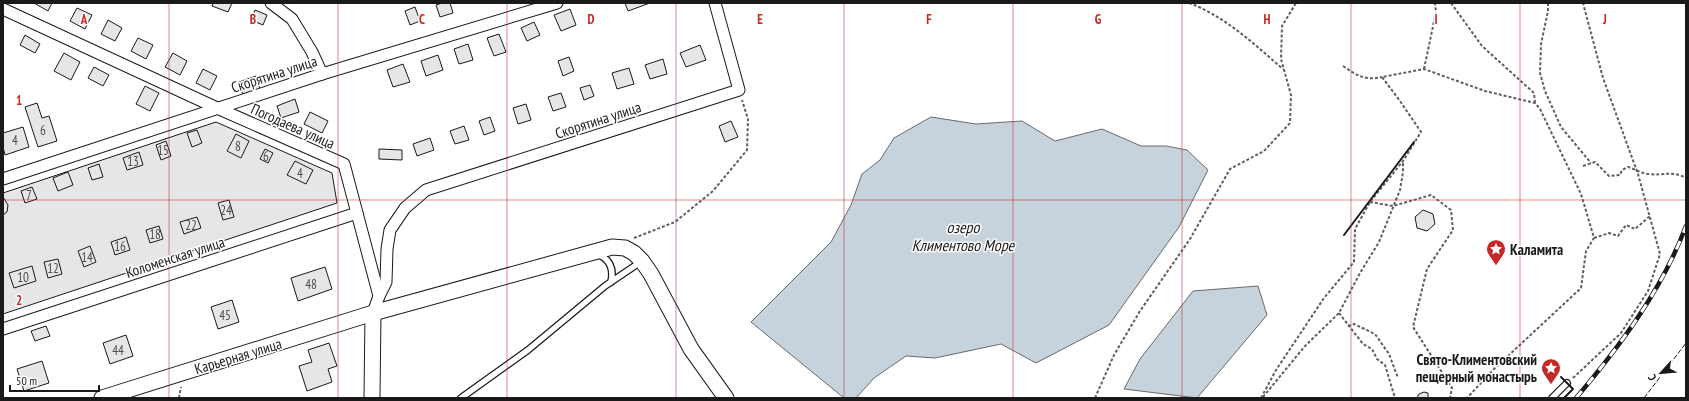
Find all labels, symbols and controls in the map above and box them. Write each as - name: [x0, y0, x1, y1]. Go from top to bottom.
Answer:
- text: A: [80, 11, 88, 28]
- text: B: [250, 11, 256, 28]
- text: C: [419, 11, 425, 28]
- text: D: [588, 11, 595, 28]
- text: E: [757, 11, 763, 28]
- text: F: [926, 11, 932, 28]
- text: G: [1095, 11, 1102, 28]
- text: H: [1264, 11, 1271, 28]
- text: I: [1434, 11, 1438, 28]
- text: J: [1602, 11, 1607, 28]
- street label: Скорятина улица: [229, 51, 319, 97]
- text: 1: [16, 92, 22, 109]
- street label: Скорятина улица: [553, 97, 643, 143]
- street label: Погодаева улица: [248, 99, 338, 153]
- house number: 6: [40, 122, 46, 139]
- house number: 4: [12, 132, 18, 149]
- house number: 8: [235, 138, 241, 155]
- house number: 15: [157, 142, 169, 159]
- house number: 6: [263, 148, 269, 165]
- house number: 13: [127, 153, 139, 170]
- house number: 4: [297, 165, 303, 182]
- house number: 7: [26, 187, 32, 204]
- house number: 24: [220, 202, 232, 219]
- house number: 22: [185, 217, 197, 234]
- water label: озеро Климентово Море: [912, 217, 1016, 255]
- house number: 18: [149, 226, 161, 243]
- street label: Коломенская улица: [123, 232, 227, 282]
- house number: 16: [114, 238, 126, 255]
- place icon: Каламита: [1485, 238, 1507, 266]
- place label: Каламита: [1510, 240, 1563, 259]
- house number: 14: [81, 249, 93, 266]
- house number: 12: [47, 260, 59, 277]
- house number: 10: [17, 269, 29, 286]
- house number: 48: [305, 276, 317, 293]
- text: 2: [16, 292, 22, 309]
- house number: 45: [219, 307, 231, 324]
- street label: Карьерная улица: [192, 334, 284, 378]
- house number: 44: [112, 342, 124, 359]
- place label: Свято-Климентовский пещерный монастырь: [1416, 350, 1537, 386]
- north arrow: [1641, 353, 1681, 393]
- place icon: Свято-Климентовский пещерный монастырь: [1540, 357, 1562, 385]
- scale bar: [10, 367, 99, 393]
- text: С: [1645, 372, 1659, 383]
- text: 50 m: [16, 373, 37, 388]

